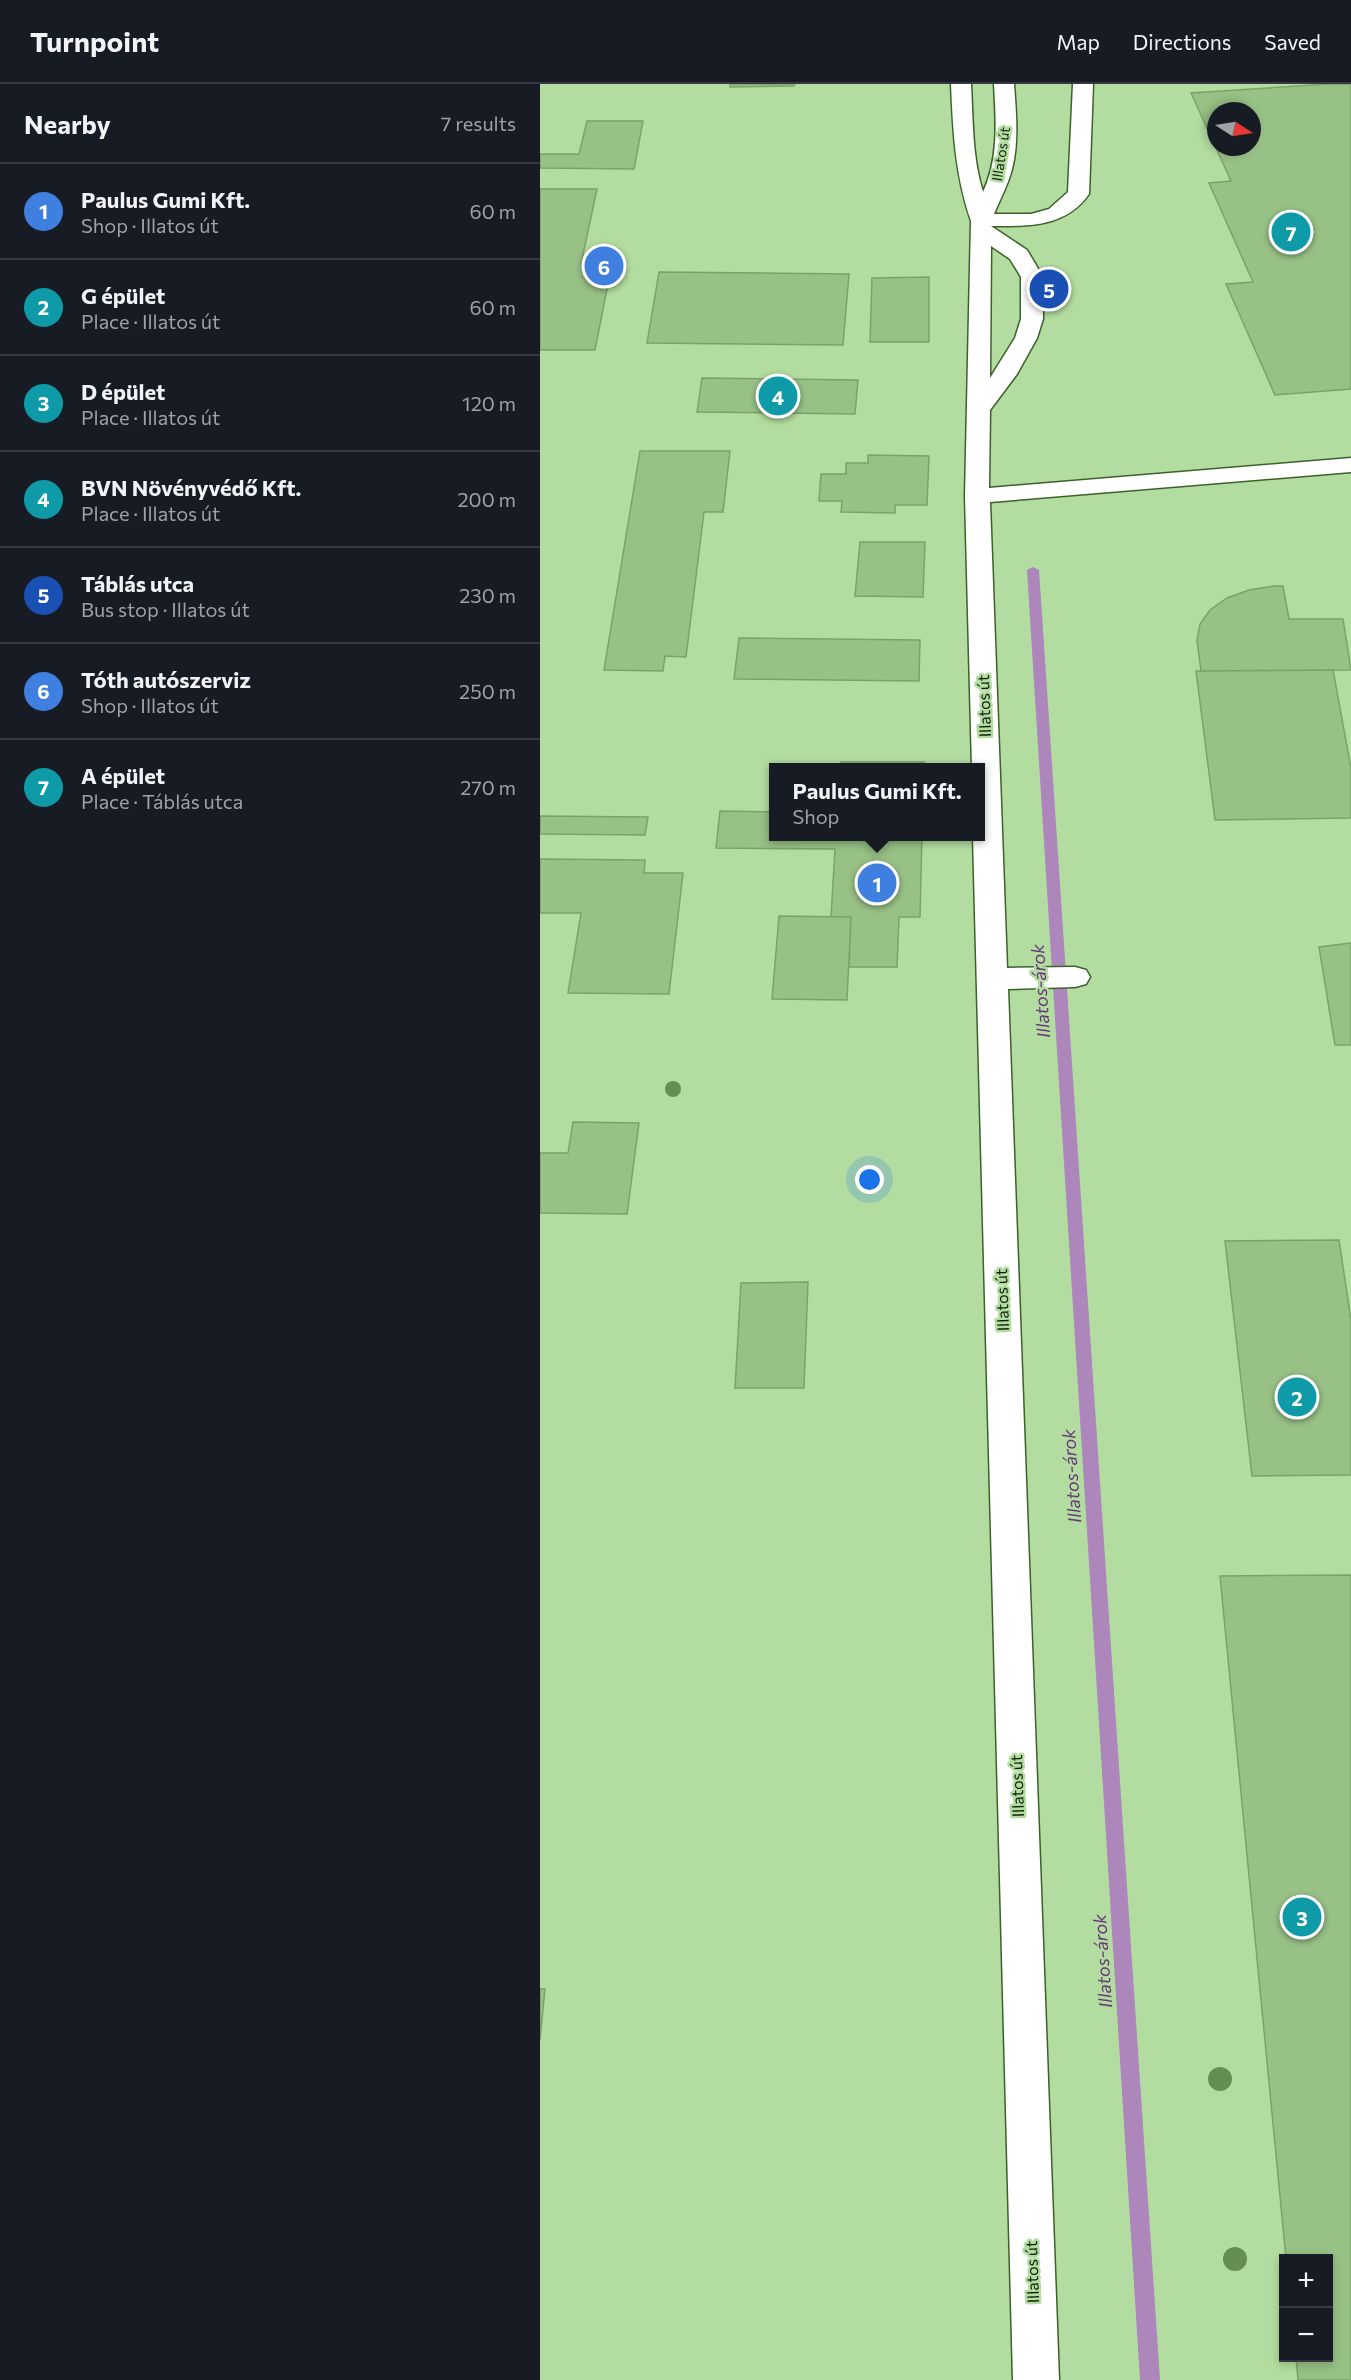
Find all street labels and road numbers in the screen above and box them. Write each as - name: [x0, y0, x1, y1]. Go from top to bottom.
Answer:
- street label: Illatos út: [988, 125, 1013, 182]
- street label: Illatos út: [973, 674, 994, 738]
- street label: Illatos út: [991, 1268, 1012, 1332]
- street label: Illatos út: [1006, 1754, 1027, 1818]
- street label: Illatos út: [1021, 2240, 1042, 2304]

